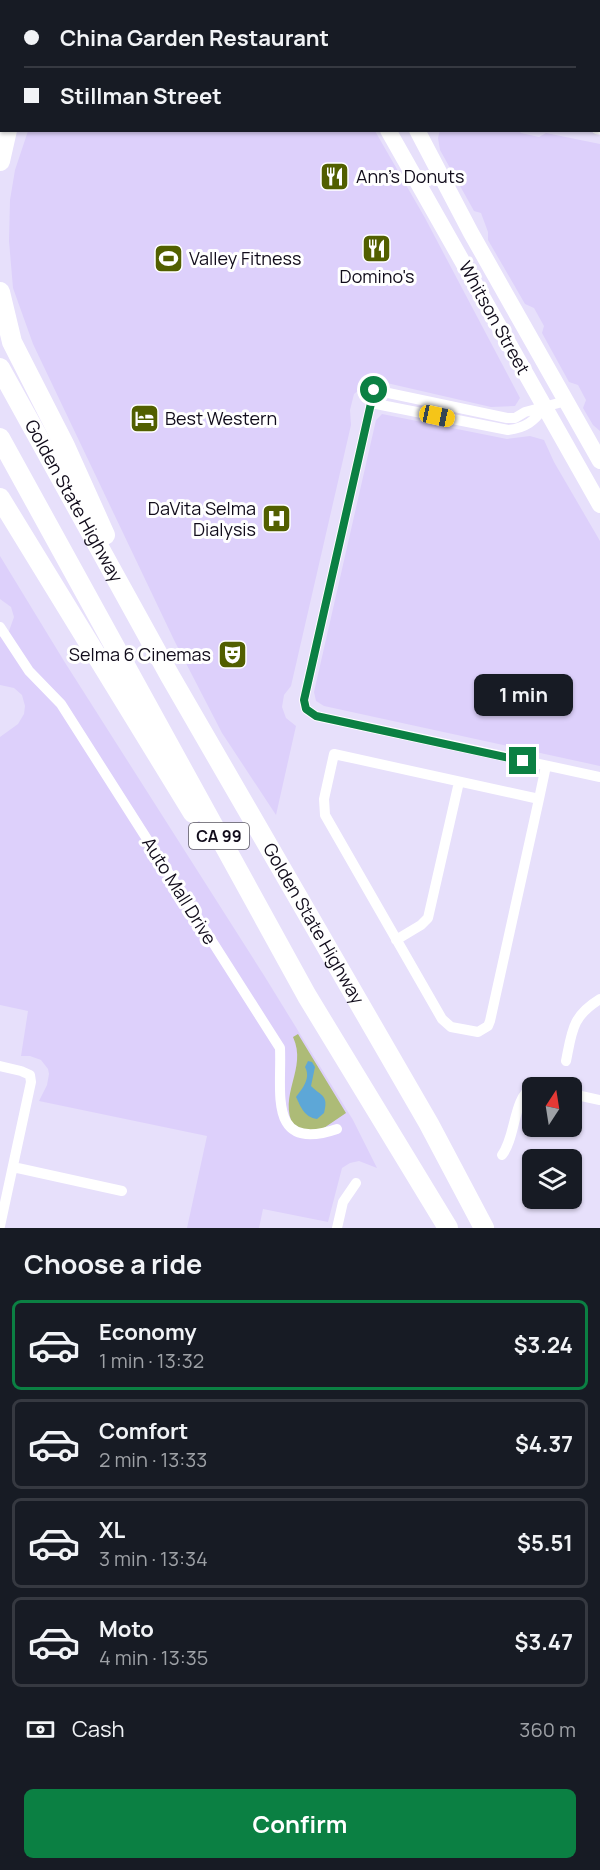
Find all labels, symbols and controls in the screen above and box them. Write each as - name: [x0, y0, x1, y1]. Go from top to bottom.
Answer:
- text: China Garden Restaurant: [60, 23, 329, 53]
- text: Stillman Street: [60, 81, 222, 111]
- restaurant icon: Ann's Donuts: [319, 161, 351, 193]
- place label: Ann's Donuts: [356, 164, 464, 188]
- restaurant icon: Domino's: [361, 232, 393, 264]
- sports icon: Valley Fitness: [152, 243, 184, 275]
- place label: Valley Fitness: [189, 246, 301, 270]
- street label: Whitson Street: [454, 257, 536, 379]
- place label: Domino's: [340, 264, 414, 288]
- route start: [360, 376, 387, 403]
- hotel icon: Best Western: [128, 403, 160, 435]
- car: [418, 403, 456, 429]
- place label: Best Western: [165, 406, 277, 430]
- street label: Golden State Highway: [20, 415, 129, 587]
- place label: DaVita Selma Dialysis: [148, 496, 256, 541]
- hospital icon: DaVita Selma Dialysis: [261, 503, 293, 535]
- theatre icon: Selma 6 Cinemas: [216, 639, 248, 671]
- place label: Selma 6 Cinemas: [69, 642, 211, 666]
- callout: 1 min: [474, 674, 572, 716]
- text: 1 min: [499, 681, 548, 708]
- route end: [509, 747, 536, 774]
- road number: CA 99: [189, 823, 249, 849]
- street label: Auto Mall Drive: [137, 832, 222, 949]
- street label: Golden State Highway: [258, 838, 370, 1009]
- north arrow: [522, 1077, 582, 1137]
- map controls: [522, 1077, 582, 1209]
- button: layers: [522, 1149, 582, 1209]
- text: Choose a ride: [24, 1245, 202, 1282]
- text: Economy: [99, 1317, 197, 1347]
- icon: car: [27, 1318, 81, 1372]
- text: $3.24: [514, 1330, 573, 1360]
- text: 1 min · 13:32: [99, 1347, 204, 1374]
- text: Comfort: [99, 1416, 188, 1446]
- icon: car: [27, 1417, 81, 1471]
- text: $4.37: [515, 1429, 573, 1459]
- text: 2 min · 13:33: [99, 1446, 207, 1473]
- text: XL: [99, 1515, 125, 1545]
- icon: car: [27, 1516, 81, 1570]
- text: $5.51: [517, 1528, 573, 1558]
- text: 3 min · 13:34: [99, 1545, 208, 1572]
- text: Moto: [99, 1614, 154, 1644]
- icon: car: [27, 1615, 81, 1669]
- text: $3.47: [515, 1627, 573, 1657]
- text: 4 min · 13:35: [99, 1644, 208, 1671]
- icon: cash: [24, 1713, 57, 1746]
- text: Cash: [72, 1714, 125, 1744]
- text: 360 m: [519, 1716, 576, 1743]
- button: Confirm: [24, 1789, 576, 1858]

